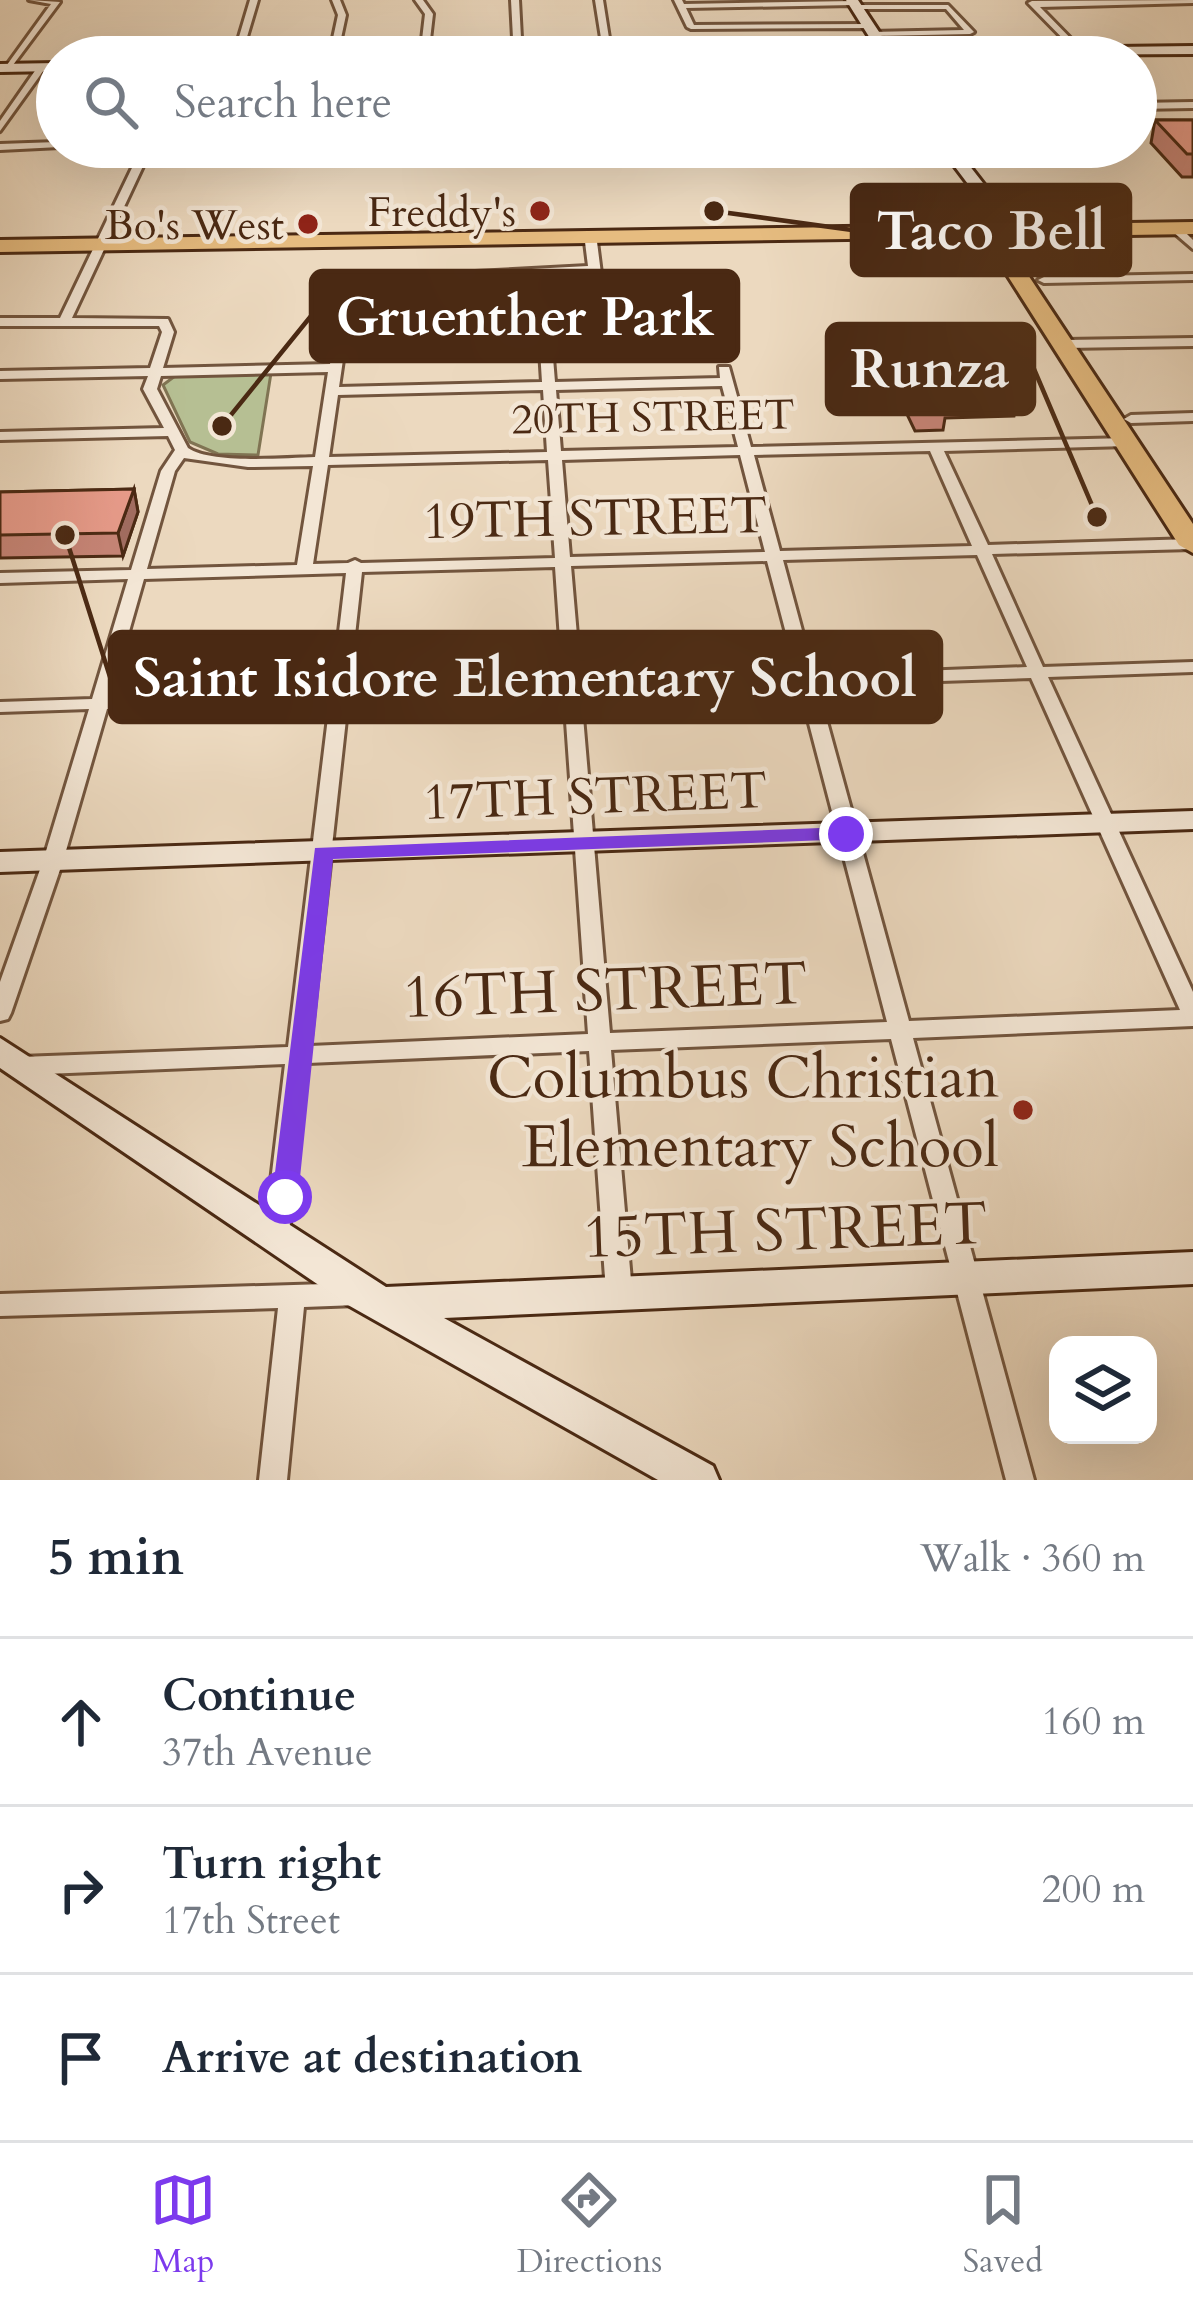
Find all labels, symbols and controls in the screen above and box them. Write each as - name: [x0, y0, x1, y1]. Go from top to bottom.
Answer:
- search box: [36, 36, 1157, 168]
- icon: search: [78, 69, 144, 135]
- text: Search here: [174, 72, 392, 133]
- place label: Freddy's: [367, 184, 516, 241]
- callout: Taco Bell: [852, 185, 1130, 275]
- text: Taco Bell: [876, 196, 1106, 269]
- place label: Bo's West: [105, 197, 284, 254]
- marker: Freddy's: [527, 198, 553, 224]
- marker: Bo's West: [295, 211, 321, 237]
- callout: Gruenther Park: [311, 271, 738, 361]
- text: Gruenther Park: [335, 282, 715, 355]
- callout: Runza: [827, 324, 1034, 414]
- text: Runza: [850, 334, 1010, 407]
- street label: 20TH STREET: [511, 387, 795, 448]
- street label: 19TH STREET: [422, 481, 768, 557]
- callout: Saint Isidore Elementary School: [110, 632, 941, 722]
- text: Saint Isidore Elementary School: [133, 643, 917, 716]
- street label: 17TH STREET: [422, 756, 768, 838]
- route end: [819, 807, 873, 861]
- street label: 16TH STREET: [401, 944, 809, 1039]
- place label: Columbus Christian Elementary School: [487, 1038, 999, 1188]
- marker: Columbus Christian Elementary School: [1010, 1097, 1036, 1123]
- route start: [258, 1170, 312, 1224]
- street label: 15TH STREET: [581, 1184, 989, 1279]
- map controls: [1049, 1336, 1157, 1444]
- button: layers: [1049, 1336, 1157, 1444]
- text: 5 min: [48, 1523, 184, 1593]
- text: Walk · 360 m: [920, 1532, 1145, 1585]
- text: Continue: [162, 1665, 356, 1726]
- icon: ahead: [48, 1689, 114, 1755]
- text: 160 m: [1042, 1695, 1145, 1748]
- text: 37th Avenue: [162, 1726, 373, 1779]
- text: Turn right: [162, 1833, 381, 1894]
- icon: right: [48, 1857, 114, 1923]
- text: 200 m: [1042, 1863, 1145, 1916]
- text: 17th Street: [162, 1894, 340, 1947]
- icon: arrive: [48, 2025, 114, 2091]
- text: Arrive at destination: [162, 2027, 582, 2088]
- tab: Map: [150, 2167, 216, 2284]
- tab: Directions: [517, 2167, 662, 2284]
- tab: Saved: [963, 2167, 1043, 2284]

